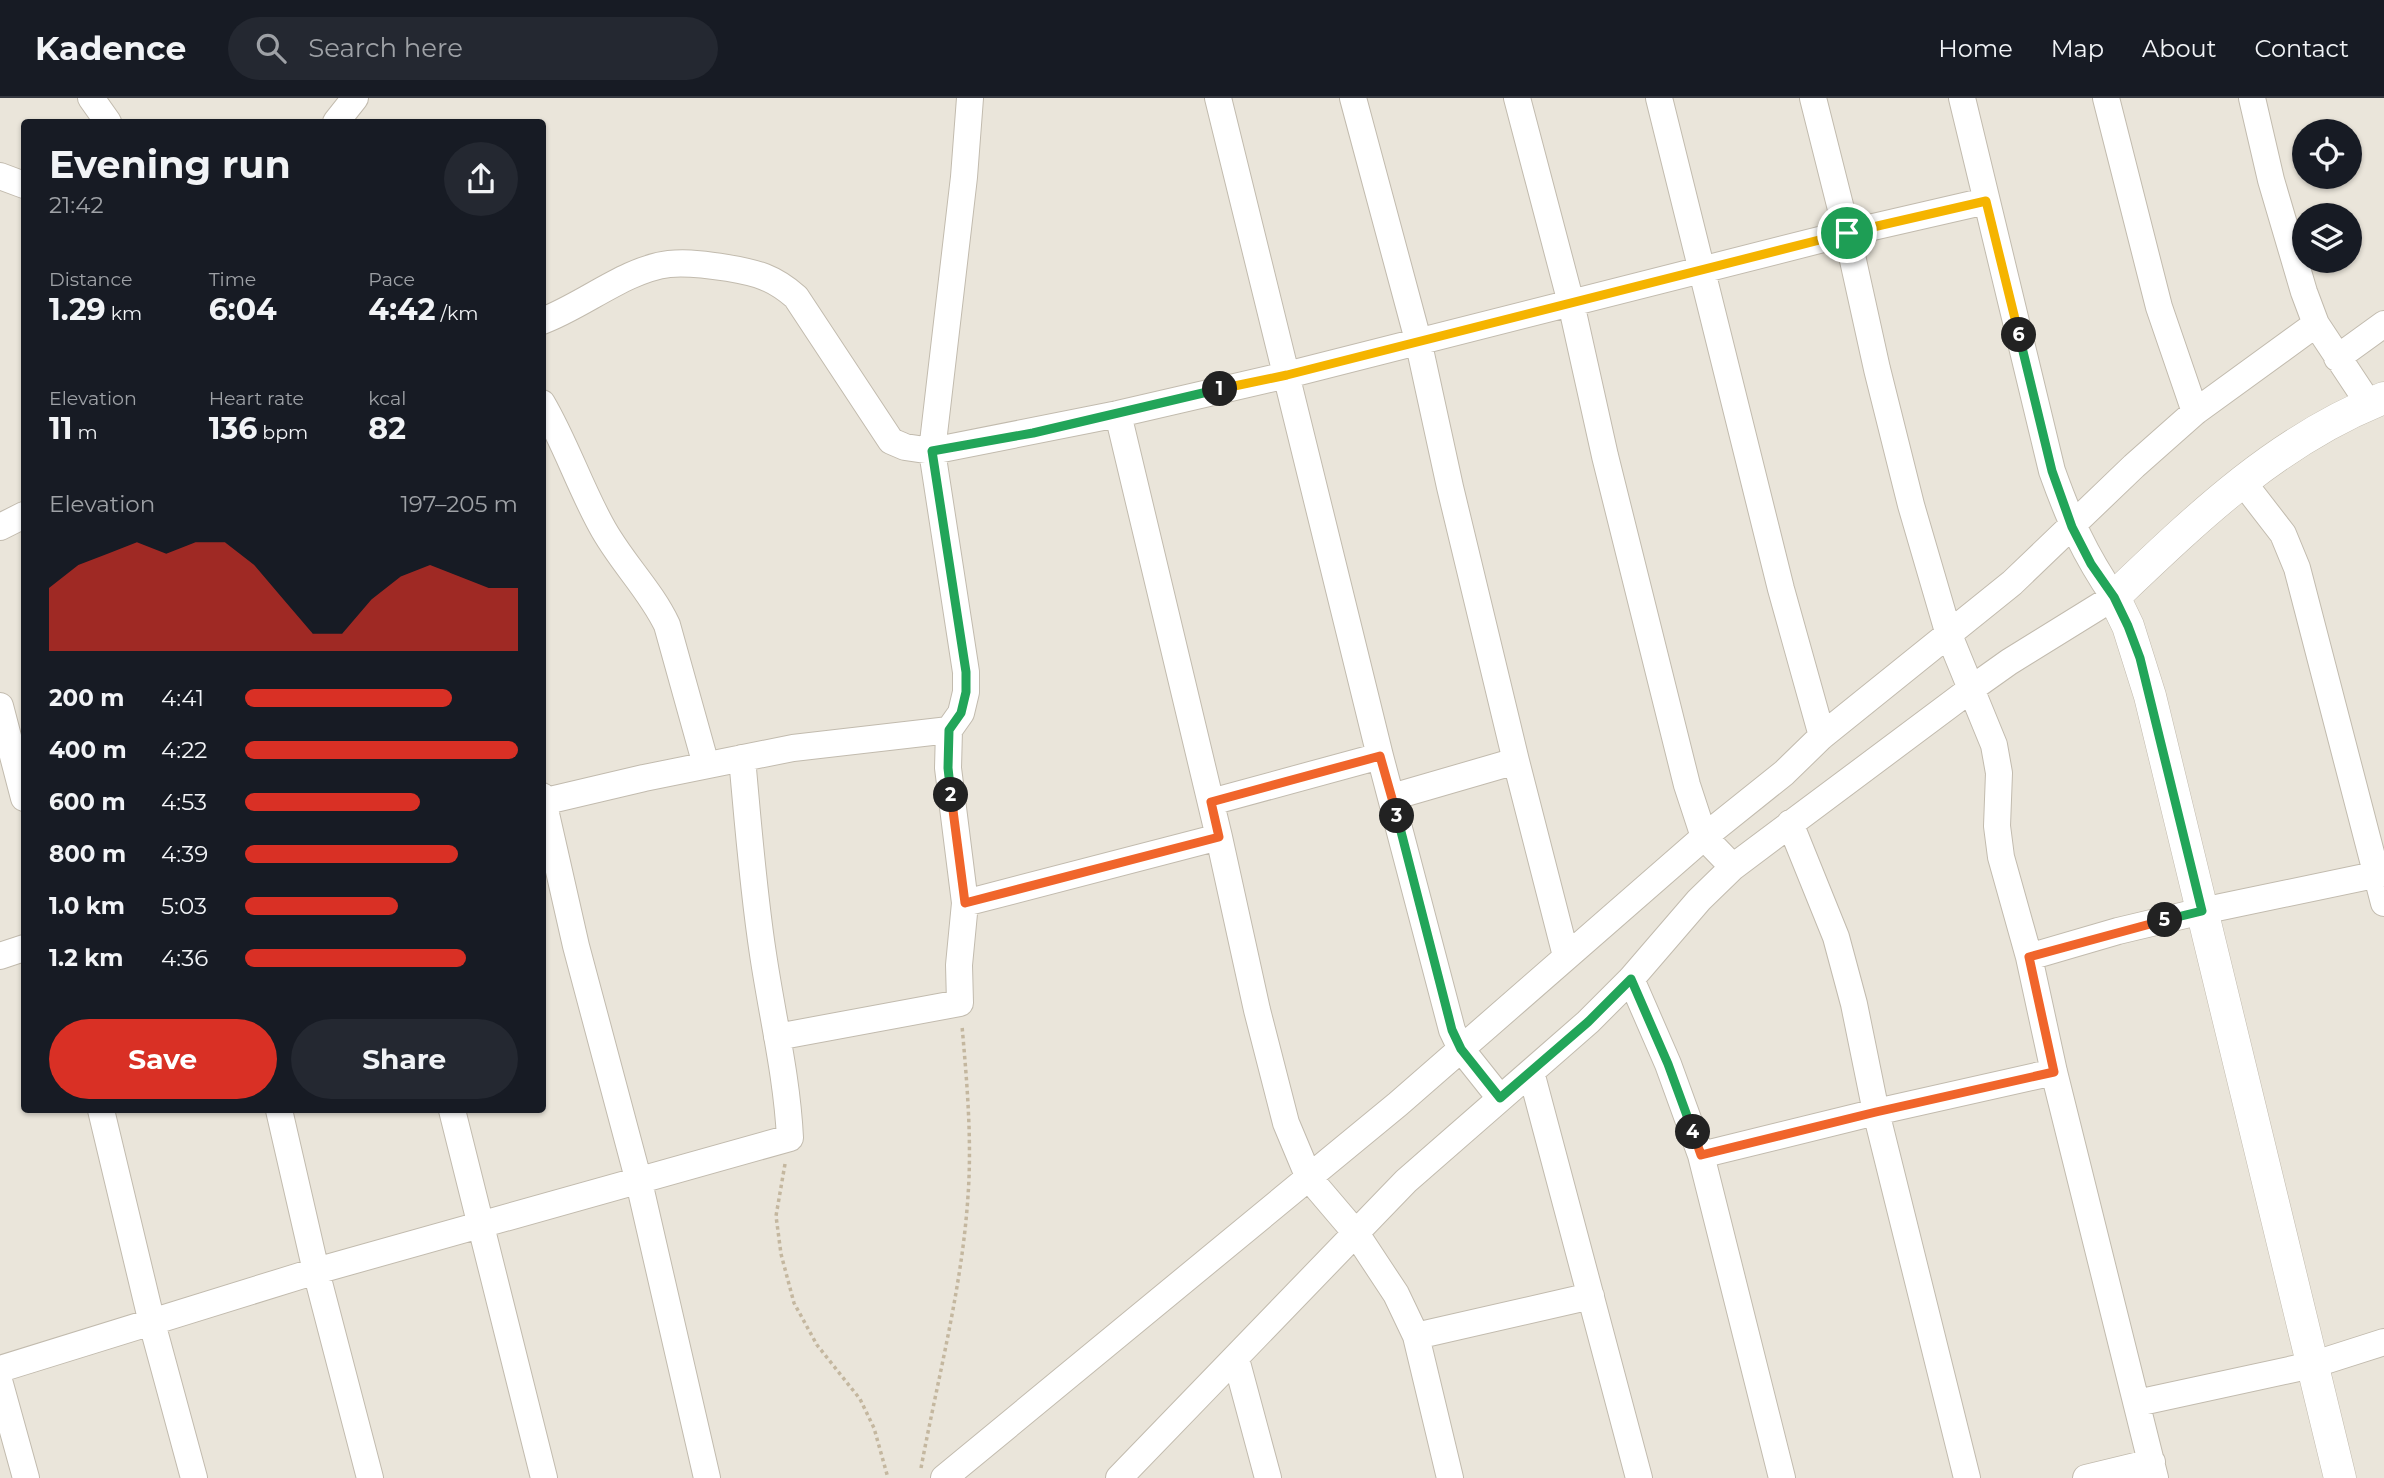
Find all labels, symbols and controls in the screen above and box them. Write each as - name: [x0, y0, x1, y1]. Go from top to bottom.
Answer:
- search box: [228, 17, 718, 80]
- text: Kadence: [35, 28, 186, 68]
- icon: search: [252, 29, 290, 67]
- text: Search here: [308, 32, 463, 64]
- text: Home: [1938, 34, 2013, 63]
- text: Map: [2051, 34, 2104, 63]
- text: About: [2142, 34, 2216, 63]
- text: Contact: [2254, 34, 2349, 63]
- map controls: [2292, 119, 2362, 273]
- button: locate: [2292, 119, 2362, 189]
- text: Evening run: [49, 141, 291, 188]
- button: share: [444, 142, 518, 216]
- text: 21:42: [49, 191, 103, 219]
- pin: [1817, 203, 1877, 263]
- button: layers: [2292, 203, 2362, 273]
- icon: arrive: [1828, 214, 1866, 252]
- text: Distance: [49, 268, 132, 291]
- text: Time: [209, 268, 256, 291]
- text: Pace: [368, 268, 415, 291]
- text: 1.29: [49, 291, 106, 328]
- text: 6:04: [209, 291, 277, 328]
- text: 4:42: [368, 291, 435, 328]
- text: km: [106, 302, 142, 325]
- text: /km: [435, 302, 478, 325]
- pin: 6: [2002, 317, 2036, 352]
- text: 6: [2012, 323, 2025, 346]
- pin: 1: [1202, 372, 1238, 406]
- text: 1: [1216, 377, 1223, 400]
- text: Elevation: [49, 387, 137, 410]
- text: Heart rate: [209, 387, 304, 410]
- text: kcal: [368, 387, 406, 410]
- text: 11: [49, 410, 73, 447]
- text: 136: [209, 410, 257, 447]
- text: 82: [368, 410, 406, 447]
- text: m: [73, 421, 98, 444]
- text: bpm: [257, 421, 308, 444]
- text: Elevation: [49, 490, 155, 518]
- text: 197–205 m: [401, 490, 518, 518]
- text: 200 m: [49, 684, 124, 712]
- text: 4:41: [161, 684, 204, 712]
- text: 400 m: [49, 736, 127, 764]
- text: 4:22: [161, 736, 207, 764]
- pin: 2: [934, 778, 968, 812]
- text: 2: [945, 783, 956, 806]
- text: 600 m: [49, 788, 126, 816]
- text: 4:53: [161, 788, 207, 816]
- pin: 3: [1380, 798, 1414, 834]
- text: 3: [1391, 804, 1402, 827]
- text: 800 m: [49, 840, 126, 868]
- text: 4:39: [161, 840, 208, 868]
- text: 1.0 km: [49, 892, 125, 920]
- text: 5:03: [161, 892, 207, 920]
- pin: 5: [2148, 902, 2182, 938]
- text: 5: [2159, 908, 2170, 931]
- text: 1.2 km: [49, 944, 123, 972]
- text: 4:36: [161, 944, 208, 972]
- button: Save: [49, 1019, 277, 1099]
- button: Share: [291, 1019, 518, 1099]
- pin: 4: [1676, 1114, 1710, 1150]
- text: 4: [1686, 1120, 1699, 1143]

